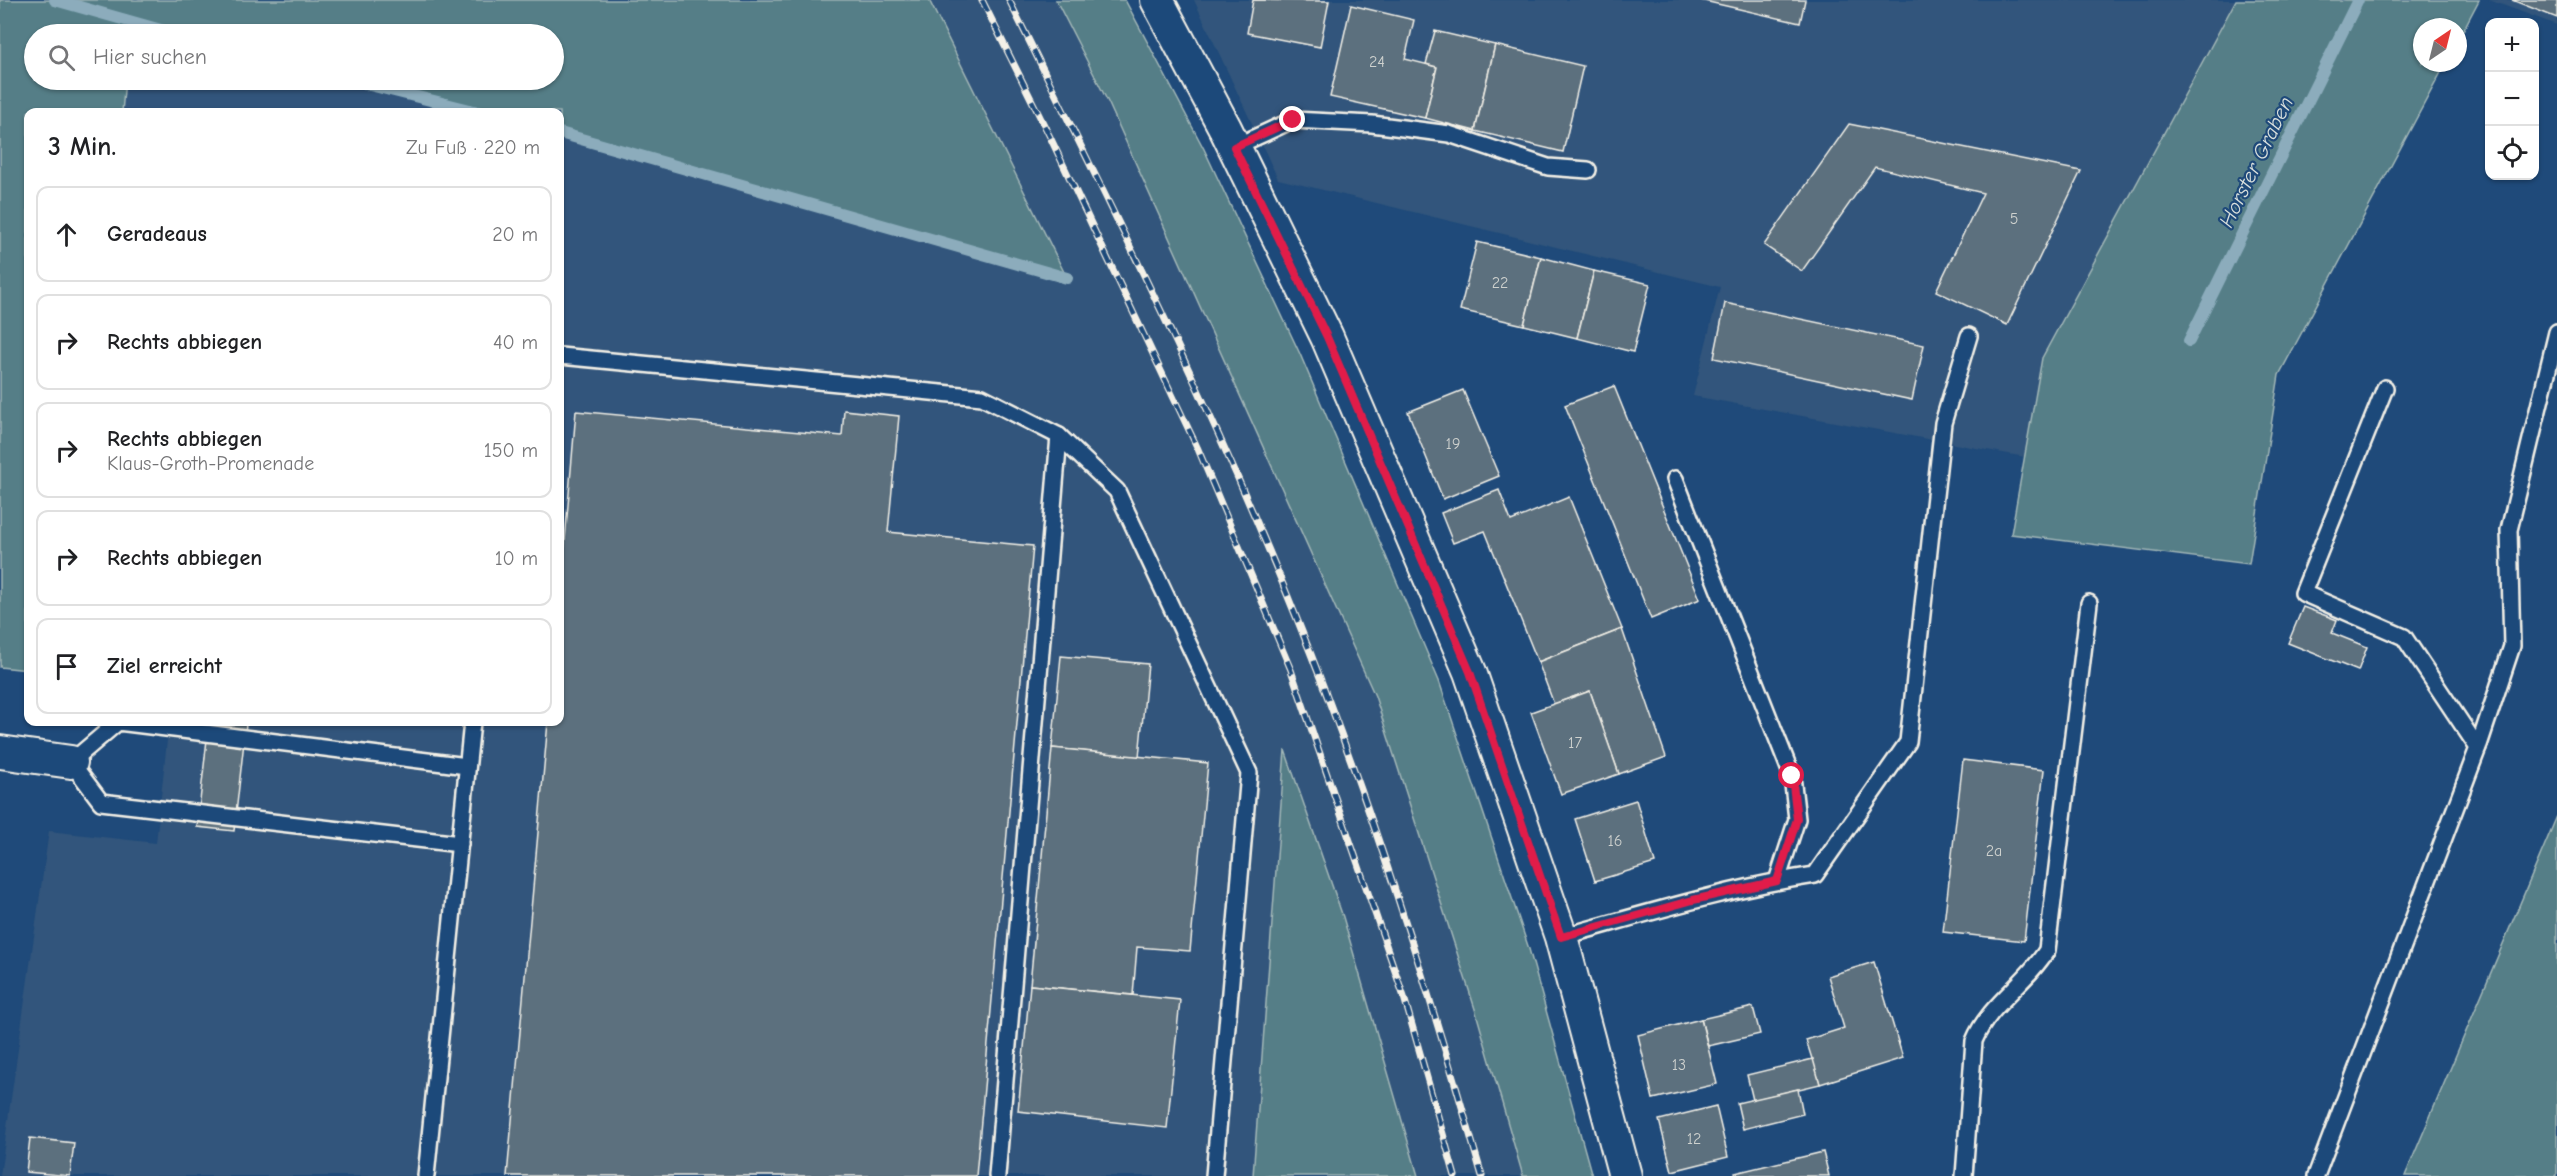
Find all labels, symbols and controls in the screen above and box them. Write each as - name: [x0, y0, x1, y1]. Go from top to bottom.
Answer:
- north arrow: [2413, 18, 2467, 72]
- map controls: [2485, 18, 2539, 180]
- button: +: [2485, 18, 2539, 72]
- search box: [24, 24, 564, 90]
- icon: search: [45, 41, 78, 74]
- text: Hier suchen: [93, 44, 207, 70]
- house number: 24: [1369, 53, 1385, 71]
- button: −: [2485, 72, 2539, 126]
- water label: Horster Graben: [2214, 93, 2298, 231]
- route end: [1279, 106, 1305, 132]
- button: locate: [2485, 126, 2539, 180]
- text: 3 Min.: [48, 132, 116, 162]
- text: Zu Fuß · 220 m: [406, 136, 540, 159]
- house number: 5: [2010, 210, 2018, 228]
- icon: ahead: [50, 218, 83, 251]
- text: Geradeaus: [107, 221, 207, 247]
- text: 20 m: [492, 223, 538, 246]
- house number: 22: [1492, 274, 1508, 292]
- icon: right: [50, 326, 83, 359]
- text: Rechts abbiegen: [107, 329, 262, 355]
- text: 40 m: [493, 331, 538, 354]
- text: Rechts abbiegen: [107, 426, 262, 452]
- icon: right: [50, 434, 83, 467]
- house number: 19: [1446, 435, 1460, 453]
- text: 150 m: [484, 439, 538, 462]
- text: Klaus-Groth-Promenade: [107, 452, 314, 475]
- icon: right: [50, 542, 83, 575]
- text: Rechts abbiegen: [107, 545, 262, 571]
- text: 10 m: [495, 547, 538, 570]
- icon: arrive: [50, 650, 83, 683]
- text: Ziel erreicht: [107, 653, 222, 679]
- house number: 17: [1568, 734, 1582, 752]
- route start: [1778, 762, 1804, 788]
- house number: 16: [1607, 832, 1623, 850]
- house number: 2a: [1986, 842, 2002, 860]
- house number: 13: [1672, 1056, 1686, 1074]
- house number: 12: [1687, 1130, 1701, 1148]

